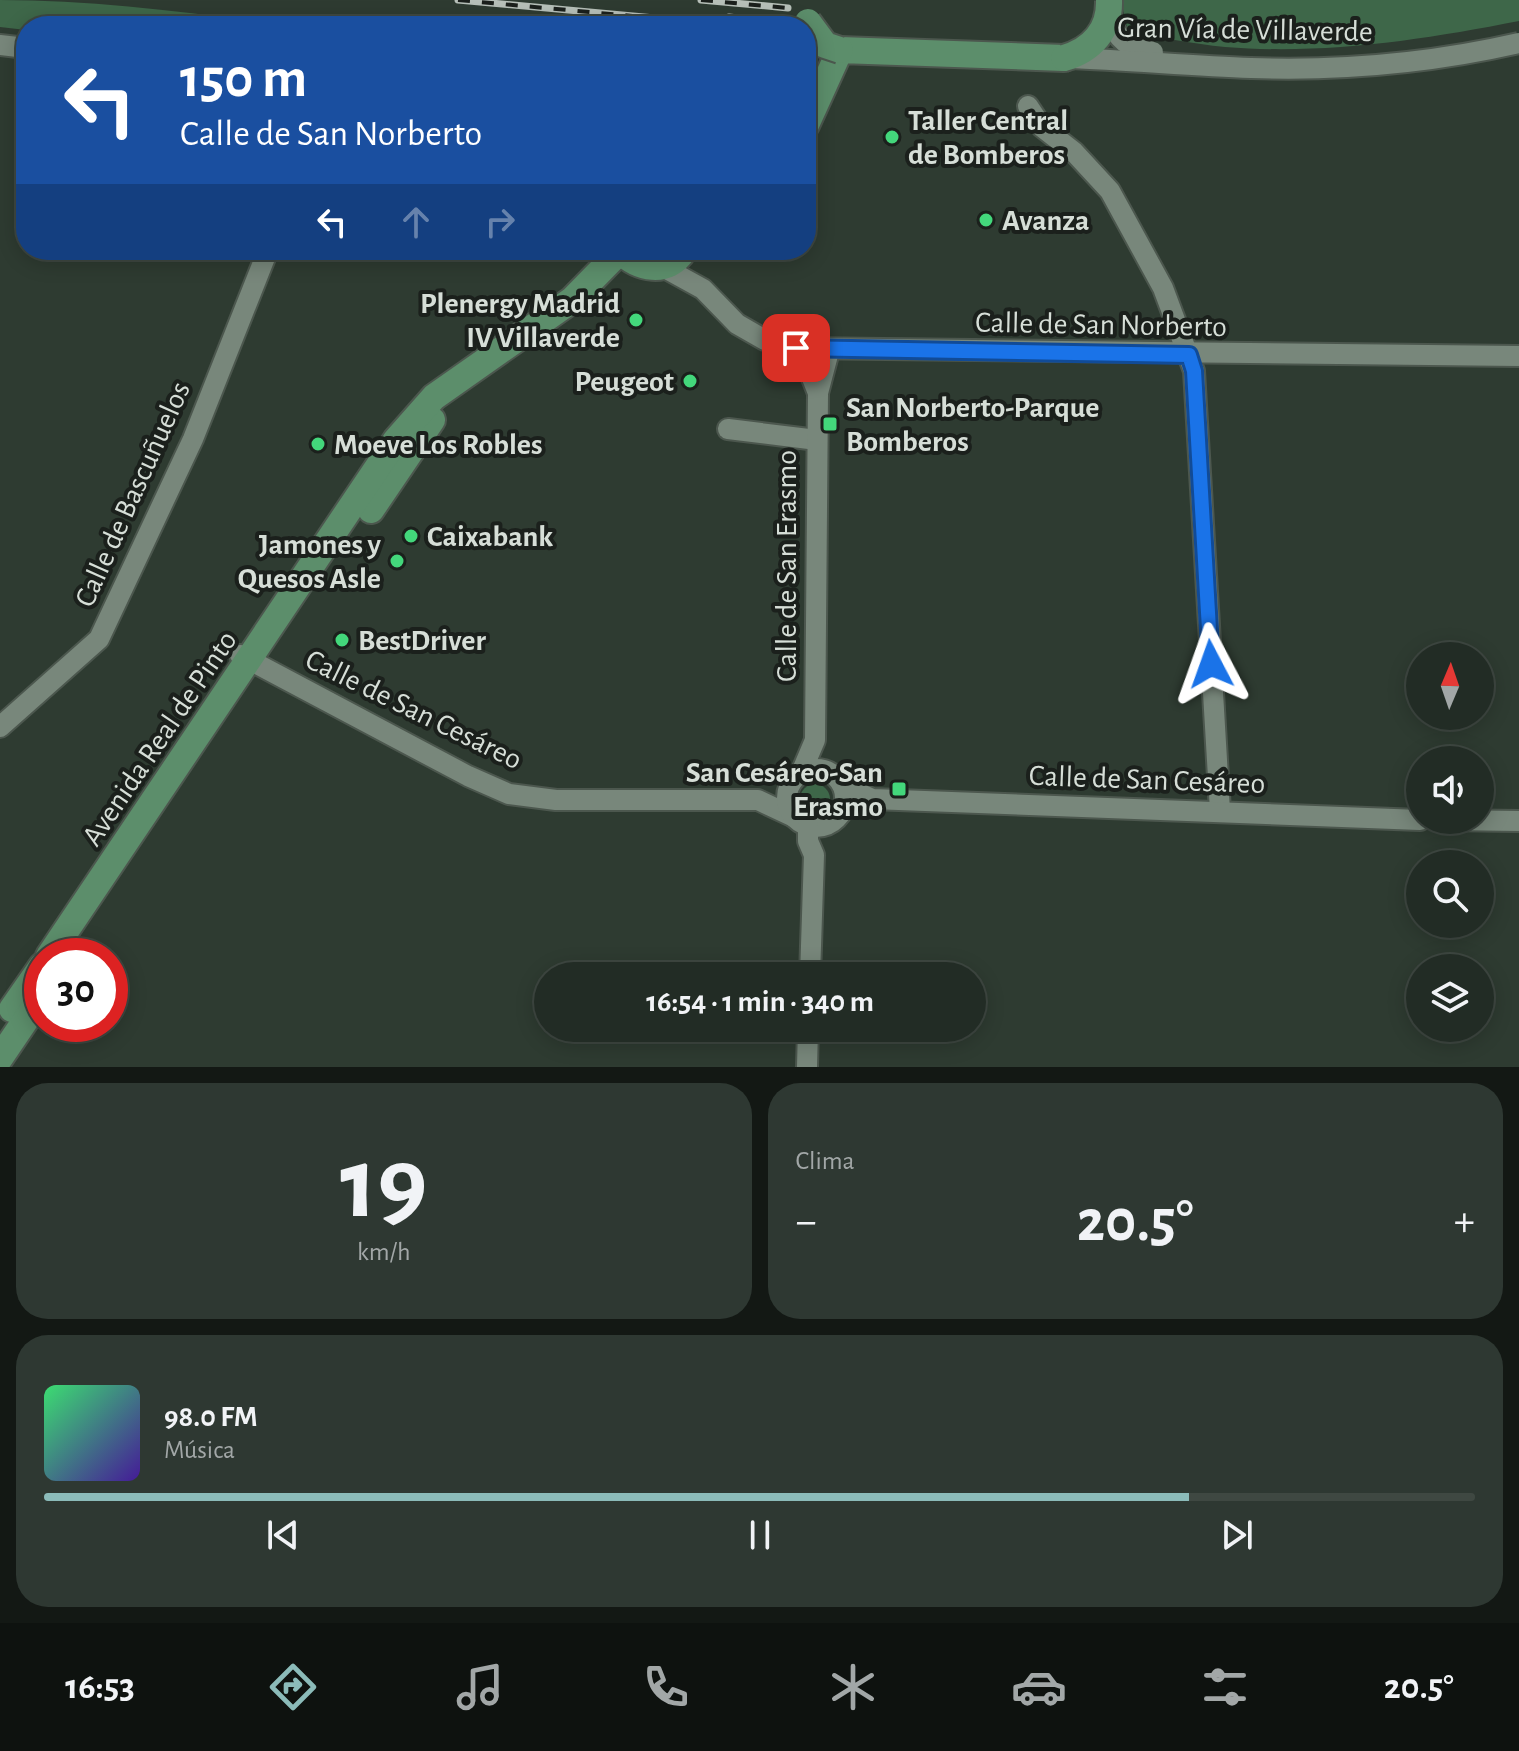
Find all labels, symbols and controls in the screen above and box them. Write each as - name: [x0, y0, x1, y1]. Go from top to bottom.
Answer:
- street label: Gran Vía de Villaverde: [1117, 13, 1373, 47]
- icon: left: [48, 48, 152, 152]
- text: 150 m: [180, 51, 307, 107]
- place label: Taller Central de Bomberos: [908, 106, 1068, 170]
- text: Calle de San Norberto: [180, 116, 482, 152]
- marker: Taller Central de Bomberos: [883, 128, 901, 146]
- icon: left: [310, 200, 354, 244]
- icon: ahead: [394, 200, 438, 244]
- icon: right: [478, 200, 522, 244]
- place label: Avanza: [1002, 206, 1090, 236]
- marker: Avanza: [977, 211, 995, 229]
- place label: Plenergy Madrid IV Villaverde: [420, 289, 620, 353]
- street label: Calle de San Norberto: [975, 308, 1227, 342]
- marker: Plenergy Madrid IV Villaverde: [627, 311, 645, 329]
- pin: [762, 314, 830, 382]
- icon: arrive: [774, 326, 818, 370]
- place label: Peugeot: [575, 367, 674, 397]
- marker: Peugeot: [681, 372, 699, 390]
- street label: Calle de Bascuñuelos: [70, 377, 196, 611]
- place label: San Norberto-Parque Bomberos: [846, 393, 1100, 457]
- marker: San Norberto-Parque Bomberos: [821, 415, 839, 433]
- place label: Moeve Los Robles: [334, 430, 543, 460]
- marker: Moeve Los Robles: [309, 435, 327, 453]
- street label: Calle de San Erasmo: [772, 450, 802, 682]
- place label: Caixabank: [427, 522, 553, 552]
- marker: Caixabank: [402, 527, 420, 545]
- place label: Jamones y Quesos Asle: [238, 530, 382, 594]
- marker: Jamones y Quesos Asle: [388, 552, 406, 570]
- position arrow: [1169, 622, 1253, 706]
- street label: Avenida Real de Pinto: [77, 626, 243, 851]
- place label: BestDriver: [358, 626, 486, 656]
- marker: BestDriver: [333, 631, 351, 649]
- north arrow: [1406, 642, 1494, 730]
- map controls: [1406, 642, 1494, 1042]
- street label: Calle de San Cesáreo: [301, 645, 526, 775]
- button: sound: [1406, 746, 1494, 834]
- place label: San Cesáreo-San Erasmo: [686, 758, 883, 822]
- street label: Calle de San Cesáreo: [1028, 761, 1266, 799]
- marker: San Cesáreo-San Erasmo: [890, 780, 908, 798]
- button: search: [1406, 850, 1494, 938]
- speed limit sign: 30: [24, 938, 128, 1042]
- button: layers: [1406, 954, 1494, 1042]
- text: 16:54 · 1 min · 340 m: [646, 987, 874, 1017]
- text: 19: [340, 1133, 428, 1237]
- text: Clima: [796, 1148, 855, 1174]
- text: 20.5°: [1077, 1192, 1194, 1252]
- text: −: [796, 1200, 817, 1244]
- text: +: [1454, 1200, 1475, 1244]
- text: km/h: [357, 1239, 411, 1265]
- text: 98.0 FM: [164, 1402, 258, 1432]
- text: Música: [164, 1437, 235, 1463]
- icon: previous: [261, 1513, 305, 1557]
- icon: pause: [738, 1513, 782, 1557]
- icon: next: [1215, 1513, 1259, 1557]
- icon: directions: [265, 1659, 321, 1715]
- icon: music: [452, 1659, 508, 1715]
- icon: phone: [638, 1659, 694, 1715]
- icon: climate: [825, 1659, 881, 1715]
- icon: car: [1011, 1659, 1067, 1715]
- icon: filters: [1197, 1659, 1253, 1715]
- text: 16:53: [65, 1669, 135, 1705]
- text: 20.5°: [1384, 1669, 1454, 1705]

